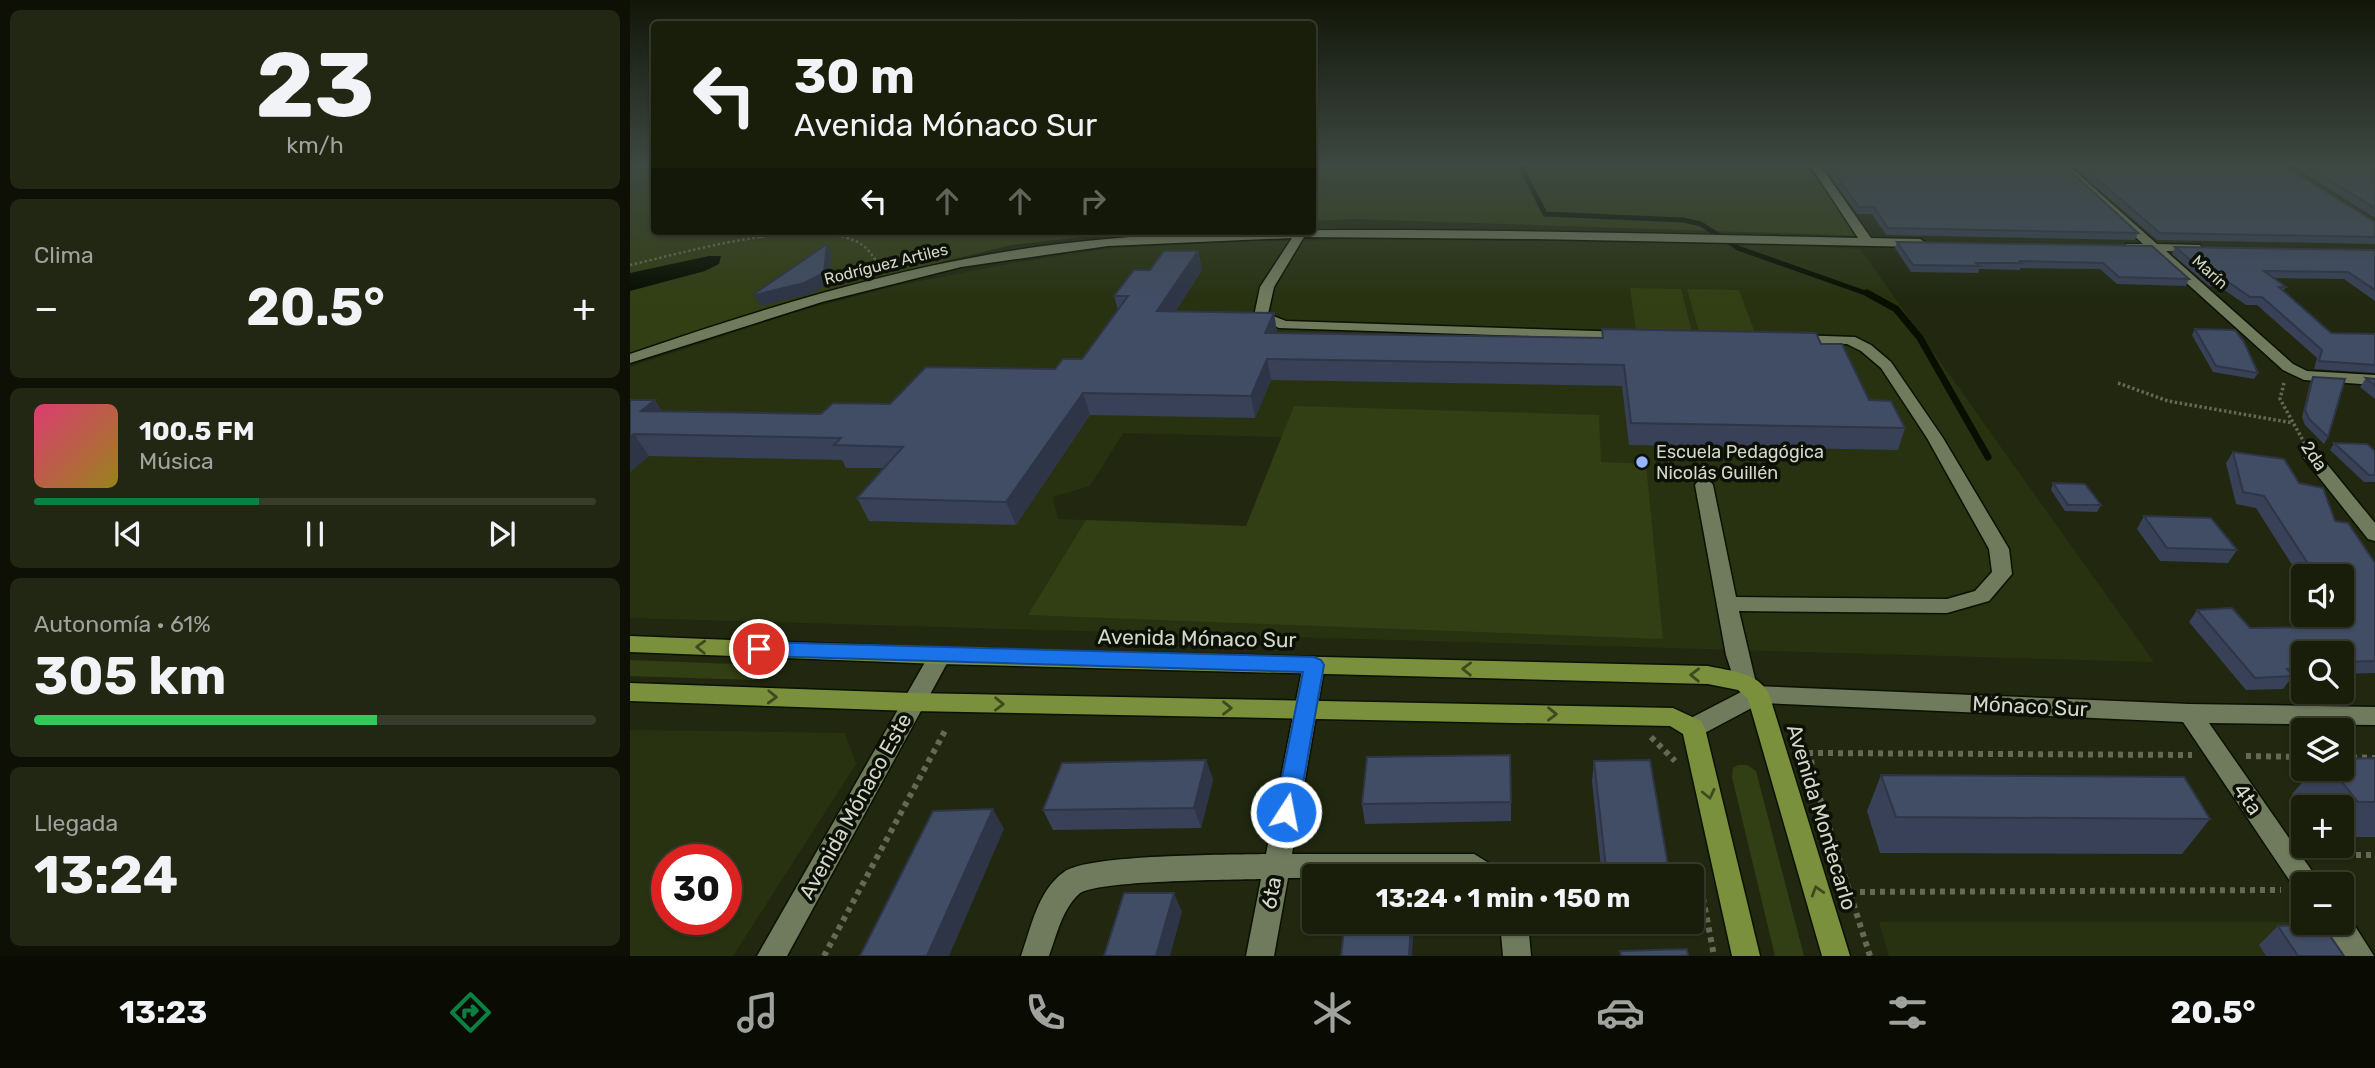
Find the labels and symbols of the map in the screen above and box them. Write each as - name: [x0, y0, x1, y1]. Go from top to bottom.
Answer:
- street label: Rodríguez Artiles: [822, 239, 950, 289]
- street label: Marín: [2188, 251, 2232, 293]
- street label: 2da: [2296, 437, 2332, 475]
- place label: Escuela Pedagógica Nicolás Guillén: [1656, 441, 1824, 484]
- marker: Escuela Pedagógica Nicolás Guillén: [1634, 454, 1650, 470]
- pin: [729, 619, 789, 679]
- street label: Avenida Mónaco Sur: [1097, 624, 1297, 652]
- one-way arrow: [695, 639, 706, 654]
- one-way arrow: [1461, 661, 1472, 677]
- one-way arrow: [1689, 667, 1700, 682]
- one-way arrow: [767, 689, 777, 705]
- street label: Mónaco Sur: [1972, 690, 2088, 722]
- one-way arrow: [994, 696, 1005, 711]
- one-way arrow: [1222, 700, 1232, 716]
- one-way arrow: [1547, 707, 1558, 722]
- street label: Avenida Mónaco Este: [793, 709, 917, 903]
- street label: Avenida Montecarlo: [1782, 721, 1862, 913]
- position arrow: [1249, 775, 1323, 849]
- street label: 4ta: [2228, 778, 2268, 820]
- one-way arrow: [1700, 788, 1715, 800]
- speed limit sign: 30: [651, 844, 742, 935]
- street label: 6ta: [1256, 875, 1286, 911]
- one-way arrow: [1810, 885, 1825, 897]

